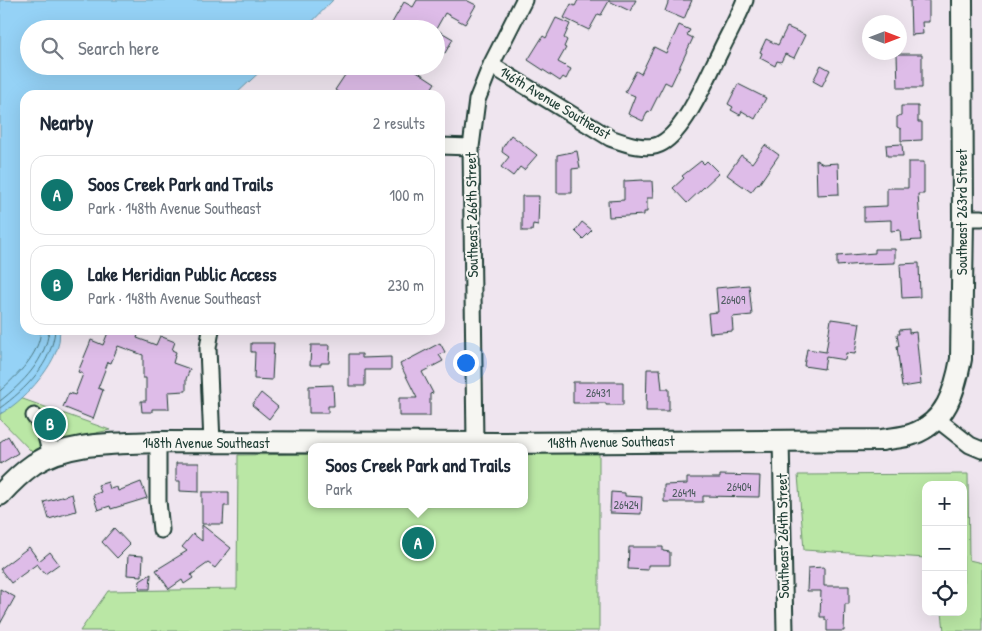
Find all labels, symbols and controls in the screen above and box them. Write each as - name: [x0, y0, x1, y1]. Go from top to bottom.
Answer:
- north arrow: [862, 15, 907, 60]
- search box: [20, 20, 445, 75]
- icon: search: [38, 34, 66, 62]
- text: Search here: [78, 35, 159, 61]
- street label: 146th Avenue Southeast: [496, 61, 616, 145]
- text: Nearby: [40, 108, 93, 137]
- text: 2 results: [373, 112, 425, 134]
- street label: Southeast 263rd Street: [951, 148, 972, 275]
- street label: Southeast 266th Street: [460, 151, 483, 278]
- text: Soos Creek Park and Trails: [88, 171, 273, 197]
- text: A: [53, 184, 61, 206]
- text: 100 m: [389, 184, 424, 206]
- text: Park · 148th Avenue Southeast: [88, 197, 261, 219]
- text: Lake Meridian Public Access: [88, 261, 277, 287]
- text: B: [53, 274, 61, 296]
- text: 230 m: [388, 274, 424, 296]
- text: Park · 148th Avenue Southeast: [88, 287, 261, 309]
- house number: 26409: [721, 291, 746, 308]
- your location: [453, 350, 479, 376]
- house number: 26431: [586, 384, 610, 401]
- pin: B: [34, 405, 66, 443]
- street label: 148th Avenue Southeast: [547, 430, 676, 453]
- street label: 148th Avenue Southeast: [142, 432, 270, 453]
- popup: [308, 443, 528, 508]
- text: Soos Creek Park and Trails: [325, 452, 511, 478]
- street label: Southeast 264th Street: [771, 472, 794, 599]
- text: Park: [325, 478, 352, 500]
- house number: 26404: [727, 478, 752, 495]
- map controls: [922, 481, 967, 616]
- button: +: [922, 481, 967, 526]
- house number: 26414: [672, 484, 696, 501]
- house number: 26424: [613, 496, 639, 513]
- pin: A: [402, 524, 434, 562]
- button: −: [922, 526, 967, 571]
- button: locate: [922, 571, 967, 616]

